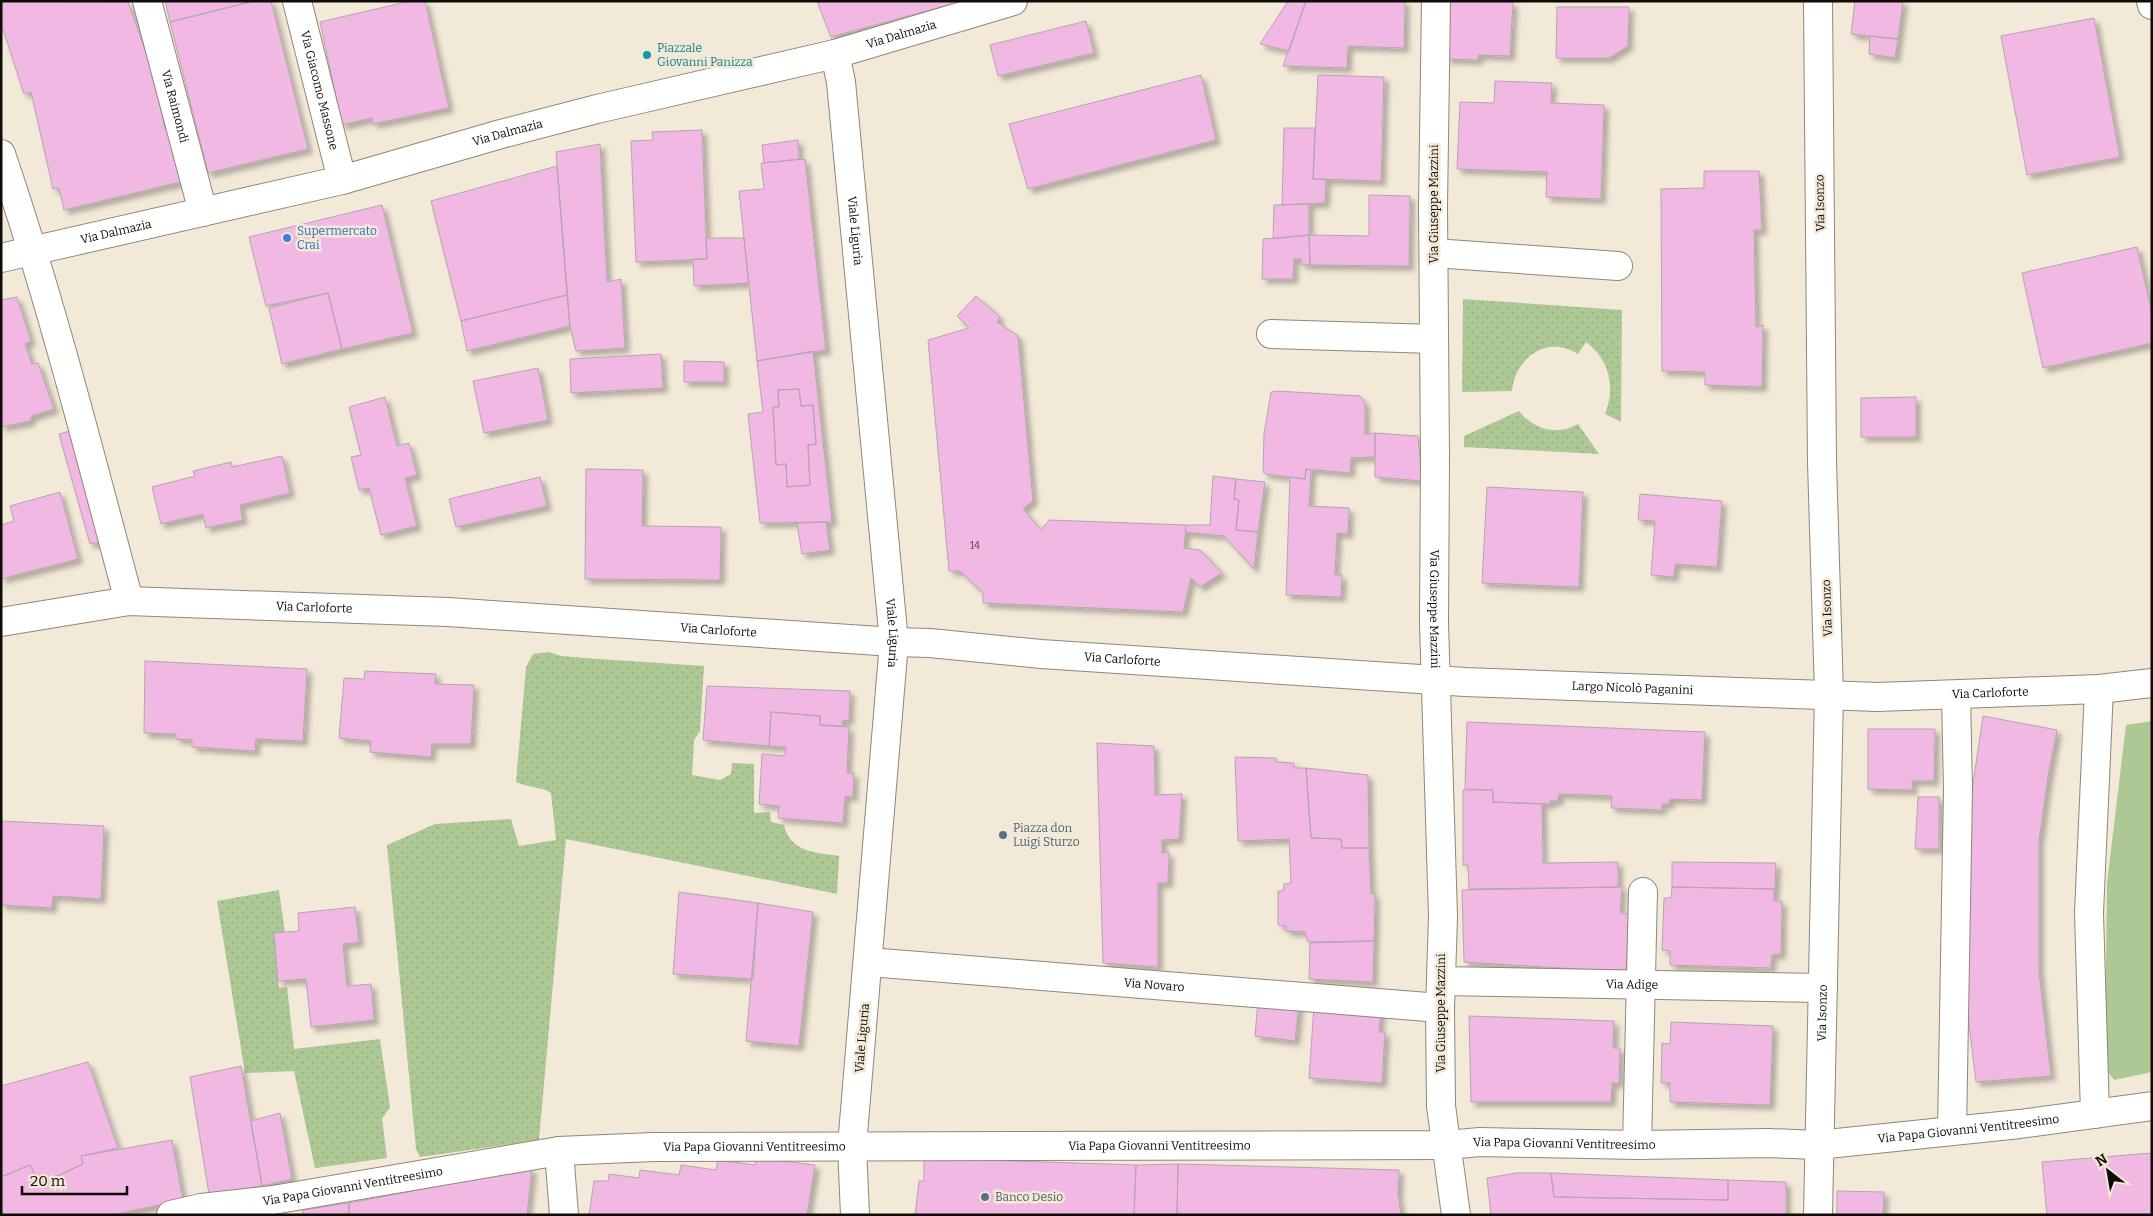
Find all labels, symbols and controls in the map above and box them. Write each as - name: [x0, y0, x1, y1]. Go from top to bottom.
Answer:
- street label: Via Dalmazia: [865, 17, 938, 51]
- street label: Via Giacomo Massone: [298, 29, 341, 151]
- place label: Piazzale Giovanni Panizza: [657, 41, 753, 69]
- marker: Piazzale Giovanni Panizza: [641, 49, 653, 61]
- street label: Via Raimondi: [159, 68, 191, 145]
- street label: Via Dalmazia: [471, 116, 545, 149]
- street label: Via Giuseppe Mazzini: [1427, 144, 1441, 263]
- street label: Via Isonzo: [1813, 174, 1827, 232]
- street label: Viale Liguria: [845, 195, 865, 266]
- street label: Via Dalmazia: [79, 217, 153, 247]
- place label: Supermercato Crai: [297, 224, 377, 252]
- marker: Supermercato Crai: [281, 232, 293, 244]
- house number: 14: [970, 540, 980, 552]
- street label: Via Giuseppe Mazzini: [1427, 549, 1442, 669]
- street label: Via Isonzo: [1819, 579, 1835, 637]
- street label: Viale Liguria: [883, 598, 901, 669]
- street label: Via Carloforte: [276, 599, 353, 616]
- street label: Via Carloforte: [680, 621, 757, 640]
- street label: Via Carloforte: [1084, 650, 1161, 669]
- street label: Largo Nicolò Paganini: [1571, 679, 1694, 697]
- street label: Via Carloforte: [1952, 685, 2029, 701]
- place label: Piazza don Luigi Sturzo: [1013, 821, 1080, 849]
- marker: Piazza don Luigi Sturzo: [997, 829, 1009, 841]
- street label: Via Giuseppe Mazzini: [1434, 953, 1448, 1072]
- street label: Via Novaro: [1123, 976, 1185, 994]
- street label: Via Adige: [1606, 977, 1658, 992]
- street label: Via Isonzo: [1815, 984, 1830, 1042]
- street label: Viale Liguria: [852, 1002, 872, 1073]
- street label: Via Papa Giovanni Ventitreesimo: [1877, 1112, 2060, 1146]
- street label: Via Papa Giovanni Ventitreesimo: [1472, 1135, 1656, 1152]
- street label: Via Papa Giovanni Ventitreesimo: [1068, 1138, 1251, 1153]
- street label: Via Papa Giovanni Ventitreesimo: [663, 1140, 846, 1154]
- north arrow: [2083, 1146, 2133, 1196]
- text: N: [2093, 1150, 2111, 1170]
- scale bar: [22, 1164, 128, 1196]
- street label: Via Papa Giovanni Ventitreesimo: [262, 1164, 444, 1208]
- text: 20 m: [30, 1172, 66, 1190]
- place label: Banco Desio: [995, 1190, 1063, 1204]
- marker: Banco Desio: [979, 1191, 991, 1203]

